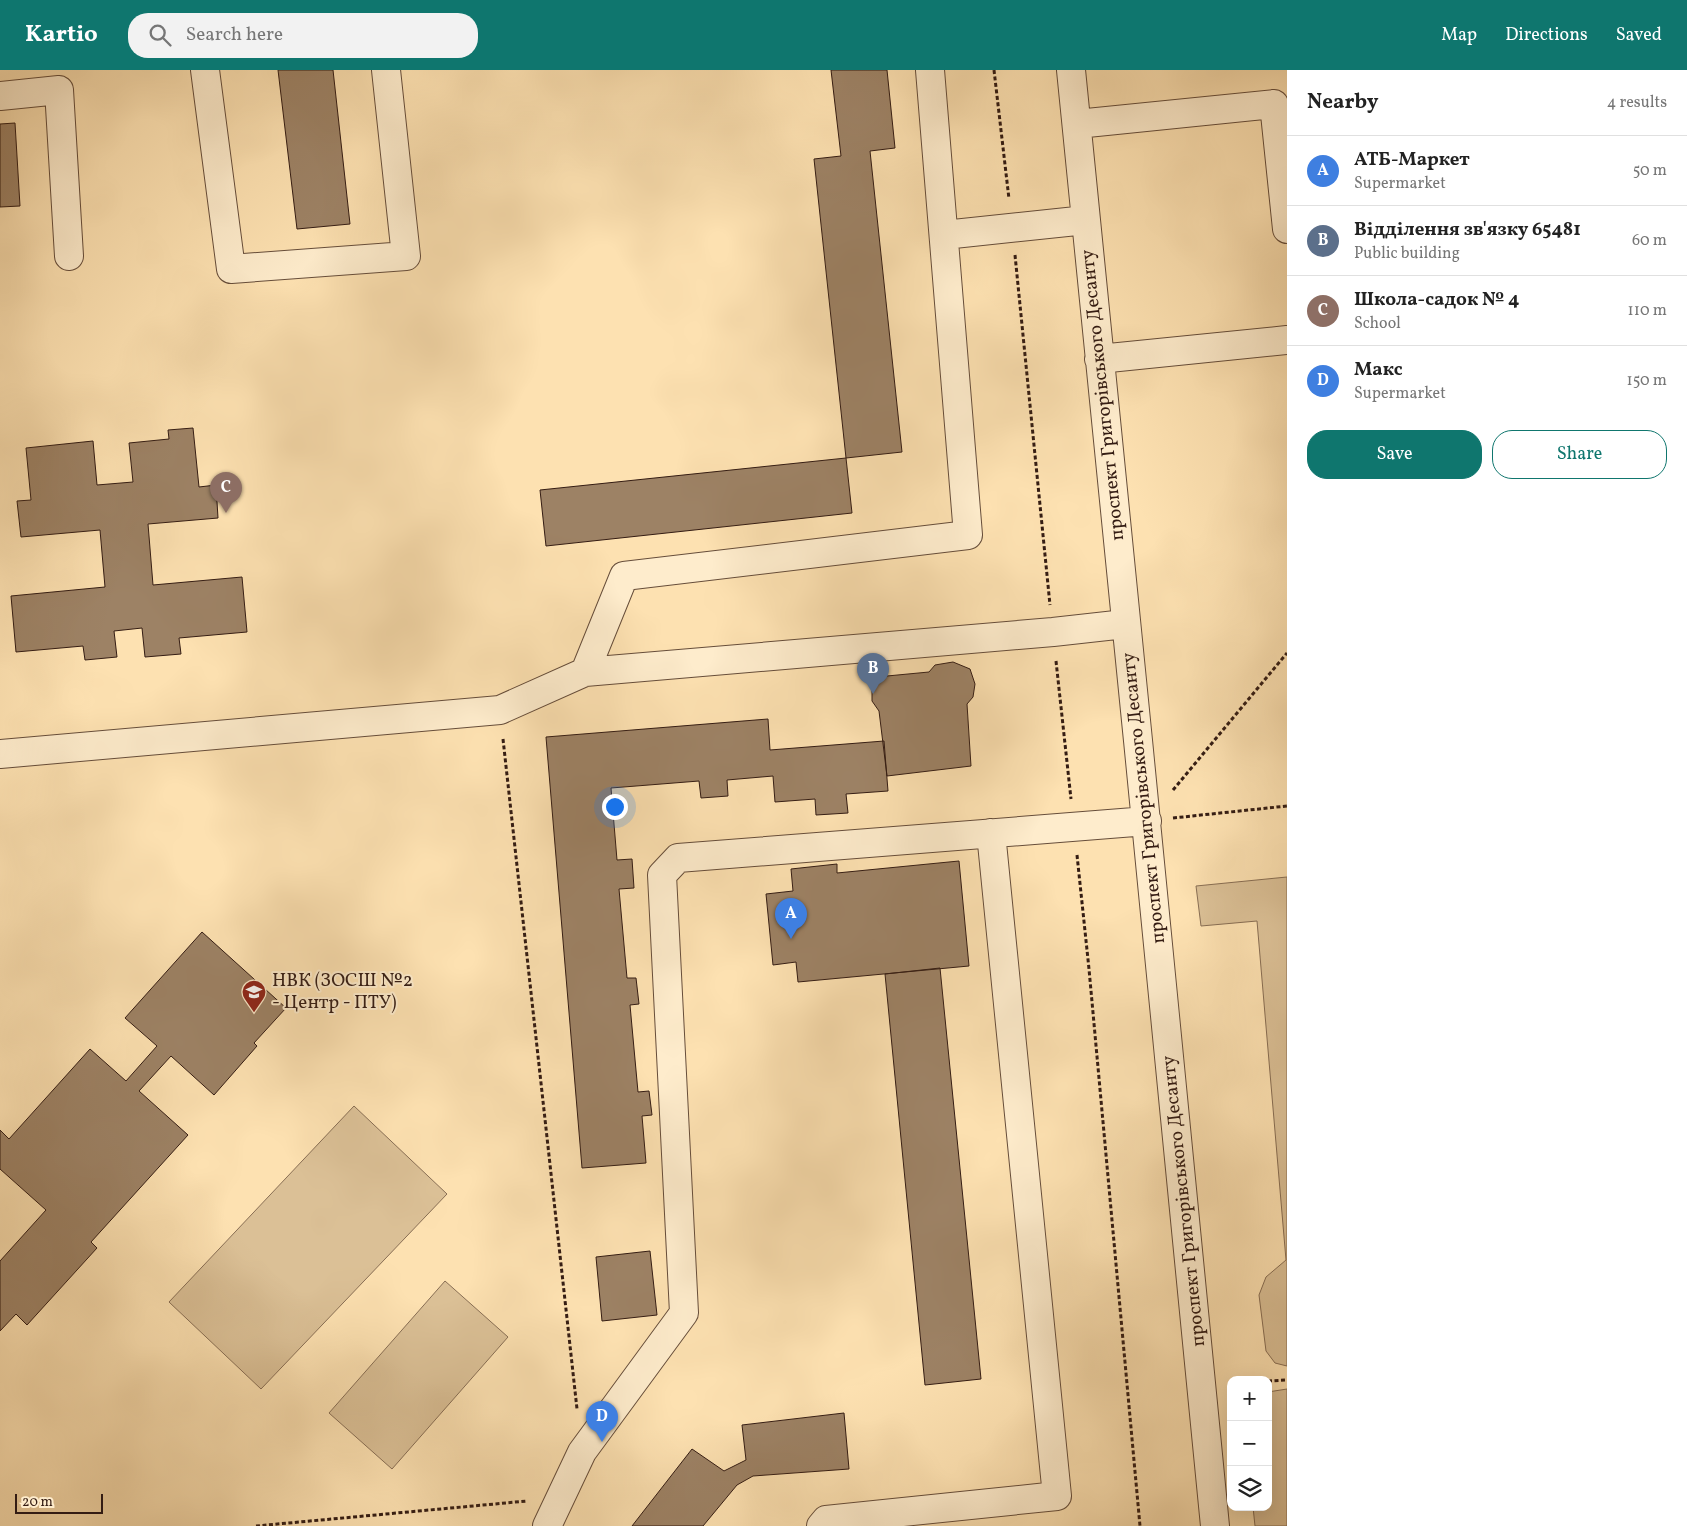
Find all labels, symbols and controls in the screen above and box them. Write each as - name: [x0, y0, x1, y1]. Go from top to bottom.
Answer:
- search box: [128, 13, 478, 58]
- text: Kartio: [25, 18, 98, 52]
- icon: search: [146, 21, 174, 49]
- text: Search here: [186, 22, 283, 48]
- text: Map: [1441, 23, 1477, 48]
- text: Directions: [1505, 23, 1588, 48]
- text: Saved: [1616, 23, 1662, 48]
- text: Nearby: [1307, 88, 1378, 117]
- text: 4 results: [1607, 92, 1667, 114]
- text: АТБ-Маркет: [1354, 147, 1470, 173]
- text: A: [1317, 160, 1329, 182]
- text: 50 m: [1633, 160, 1667, 182]
- text: Supermarket: [1354, 173, 1446, 195]
- text: Відділення зв'язку 65481: [1354, 217, 1581, 243]
- text: B: [1318, 230, 1328, 252]
- text: 60 m: [1632, 230, 1667, 252]
- text: Public building: [1354, 243, 1460, 265]
- street label: проспект Григорівського Десанту: [1075, 248, 1131, 542]
- text: Школа-садок № 4: [1354, 287, 1520, 313]
- text: C: [1318, 300, 1328, 322]
- text: 110 m: [1628, 300, 1667, 322]
- text: School: [1354, 313, 1401, 335]
- text: Макс: [1354, 357, 1403, 383]
- text: D: [1317, 370, 1329, 392]
- text: 150 m: [1626, 370, 1667, 392]
- text: Supermarket: [1354, 383, 1446, 405]
- button: Save: [1307, 430, 1482, 479]
- button: Share: [1492, 430, 1667, 479]
- pin: C: [210, 472, 242, 513]
- street label: проспект Григорівського Десанту: [1116, 651, 1172, 945]
- pin: B: [857, 653, 889, 694]
- your location: [602, 794, 628, 820]
- pin: A: [775, 898, 807, 939]
- place label: НВК (ЗОСШ №2 - Центр - ПТУ): [272, 968, 413, 1016]
- school or university icon: НВК (ЗОСШ №2 - Центр - ПТУ): [241, 979, 267, 1013]
- street label: проспект Григорівського Десанту: [1156, 1054, 1212, 1348]
- map controls: [1227, 1376, 1272, 1511]
- button: +: [1227, 1376, 1272, 1421]
- pin: D: [586, 1401, 618, 1442]
- button: −: [1227, 1421, 1272, 1466]
- button: layers: [1227, 1466, 1272, 1511]
- scale bar: [15, 1491, 102, 1514]
- text: 20 m: [22, 1493, 53, 1512]

